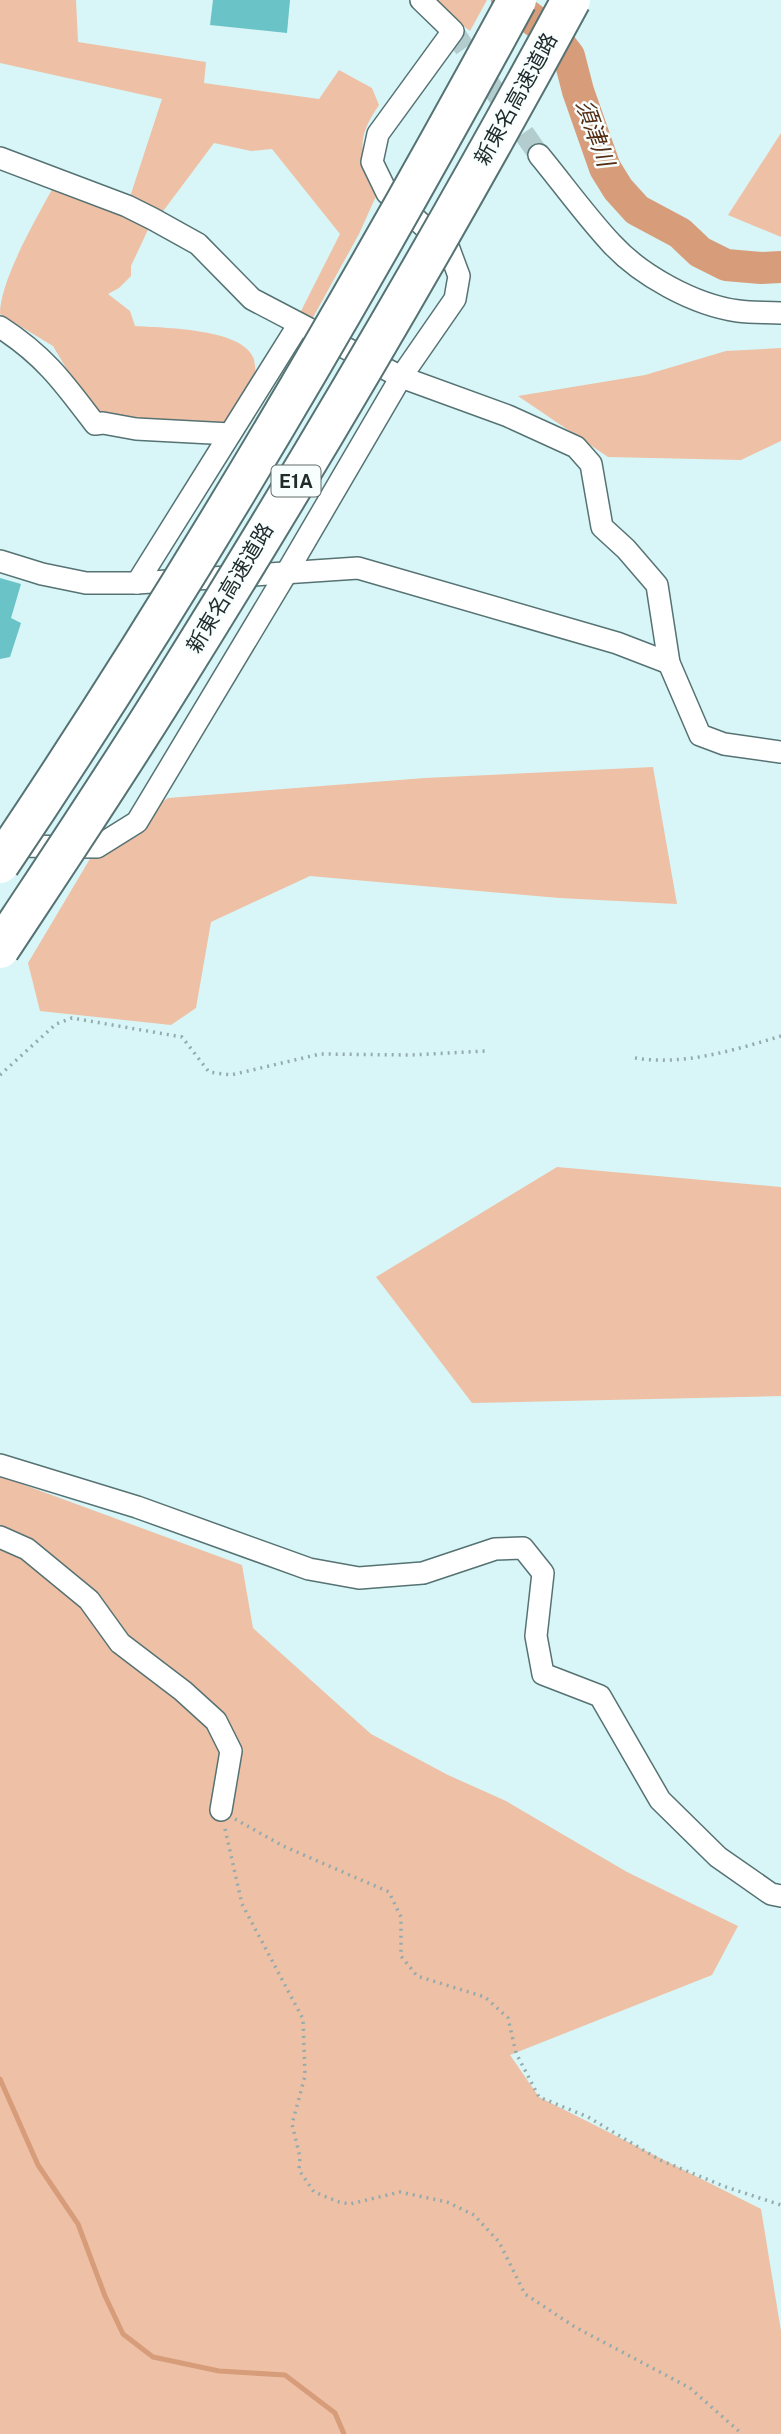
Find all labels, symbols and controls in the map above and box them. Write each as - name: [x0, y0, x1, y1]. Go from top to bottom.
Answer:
- street label: 新東名高速道路: [469, 28, 562, 169]
- water label: 須津川: [571, 96, 621, 173]
- road number: E1A: [272, 466, 320, 496]
- street label: 新東名高速道路: [181, 518, 278, 657]

